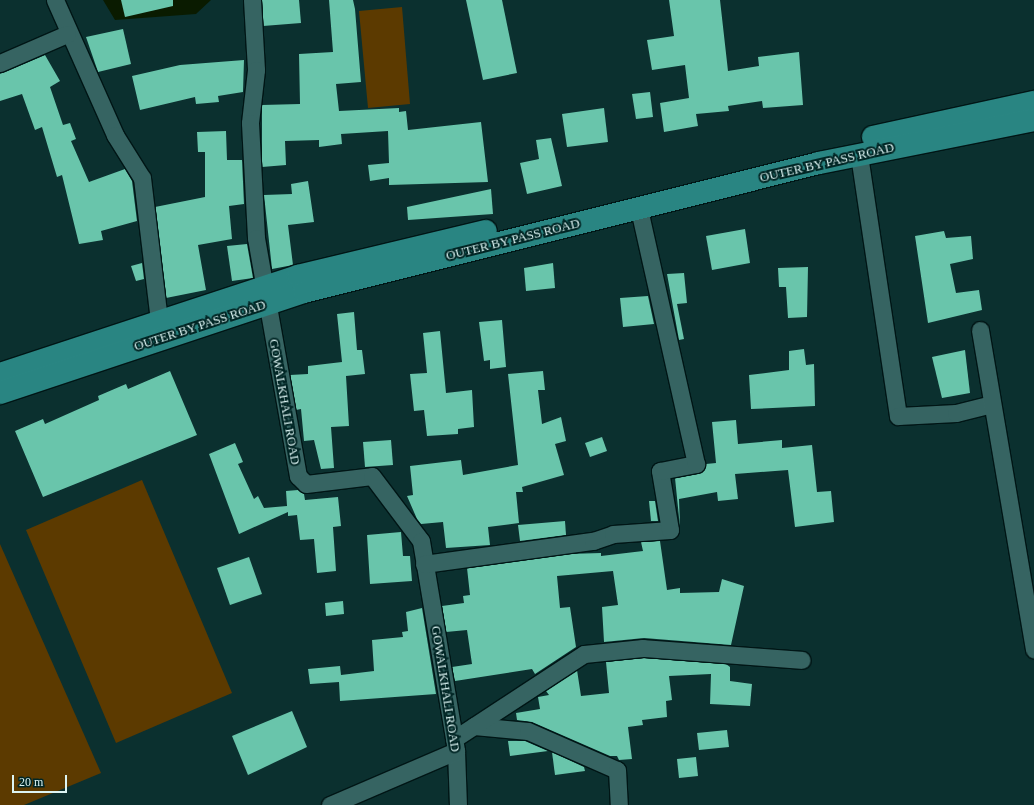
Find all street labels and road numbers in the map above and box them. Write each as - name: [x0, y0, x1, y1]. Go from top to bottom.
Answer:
- street label: OUTER BY PASS ROAD: [758, 140, 896, 186]
- street label: OUTER BY PASS ROAD: [444, 216, 582, 264]
- street label: OUTER BY PASS ROAD: [132, 297, 268, 355]
- street label: GOWALKHALI ROAD: [265, 338, 303, 466]
- street label: GOWALKHALI ROAD: [427, 625, 463, 753]

